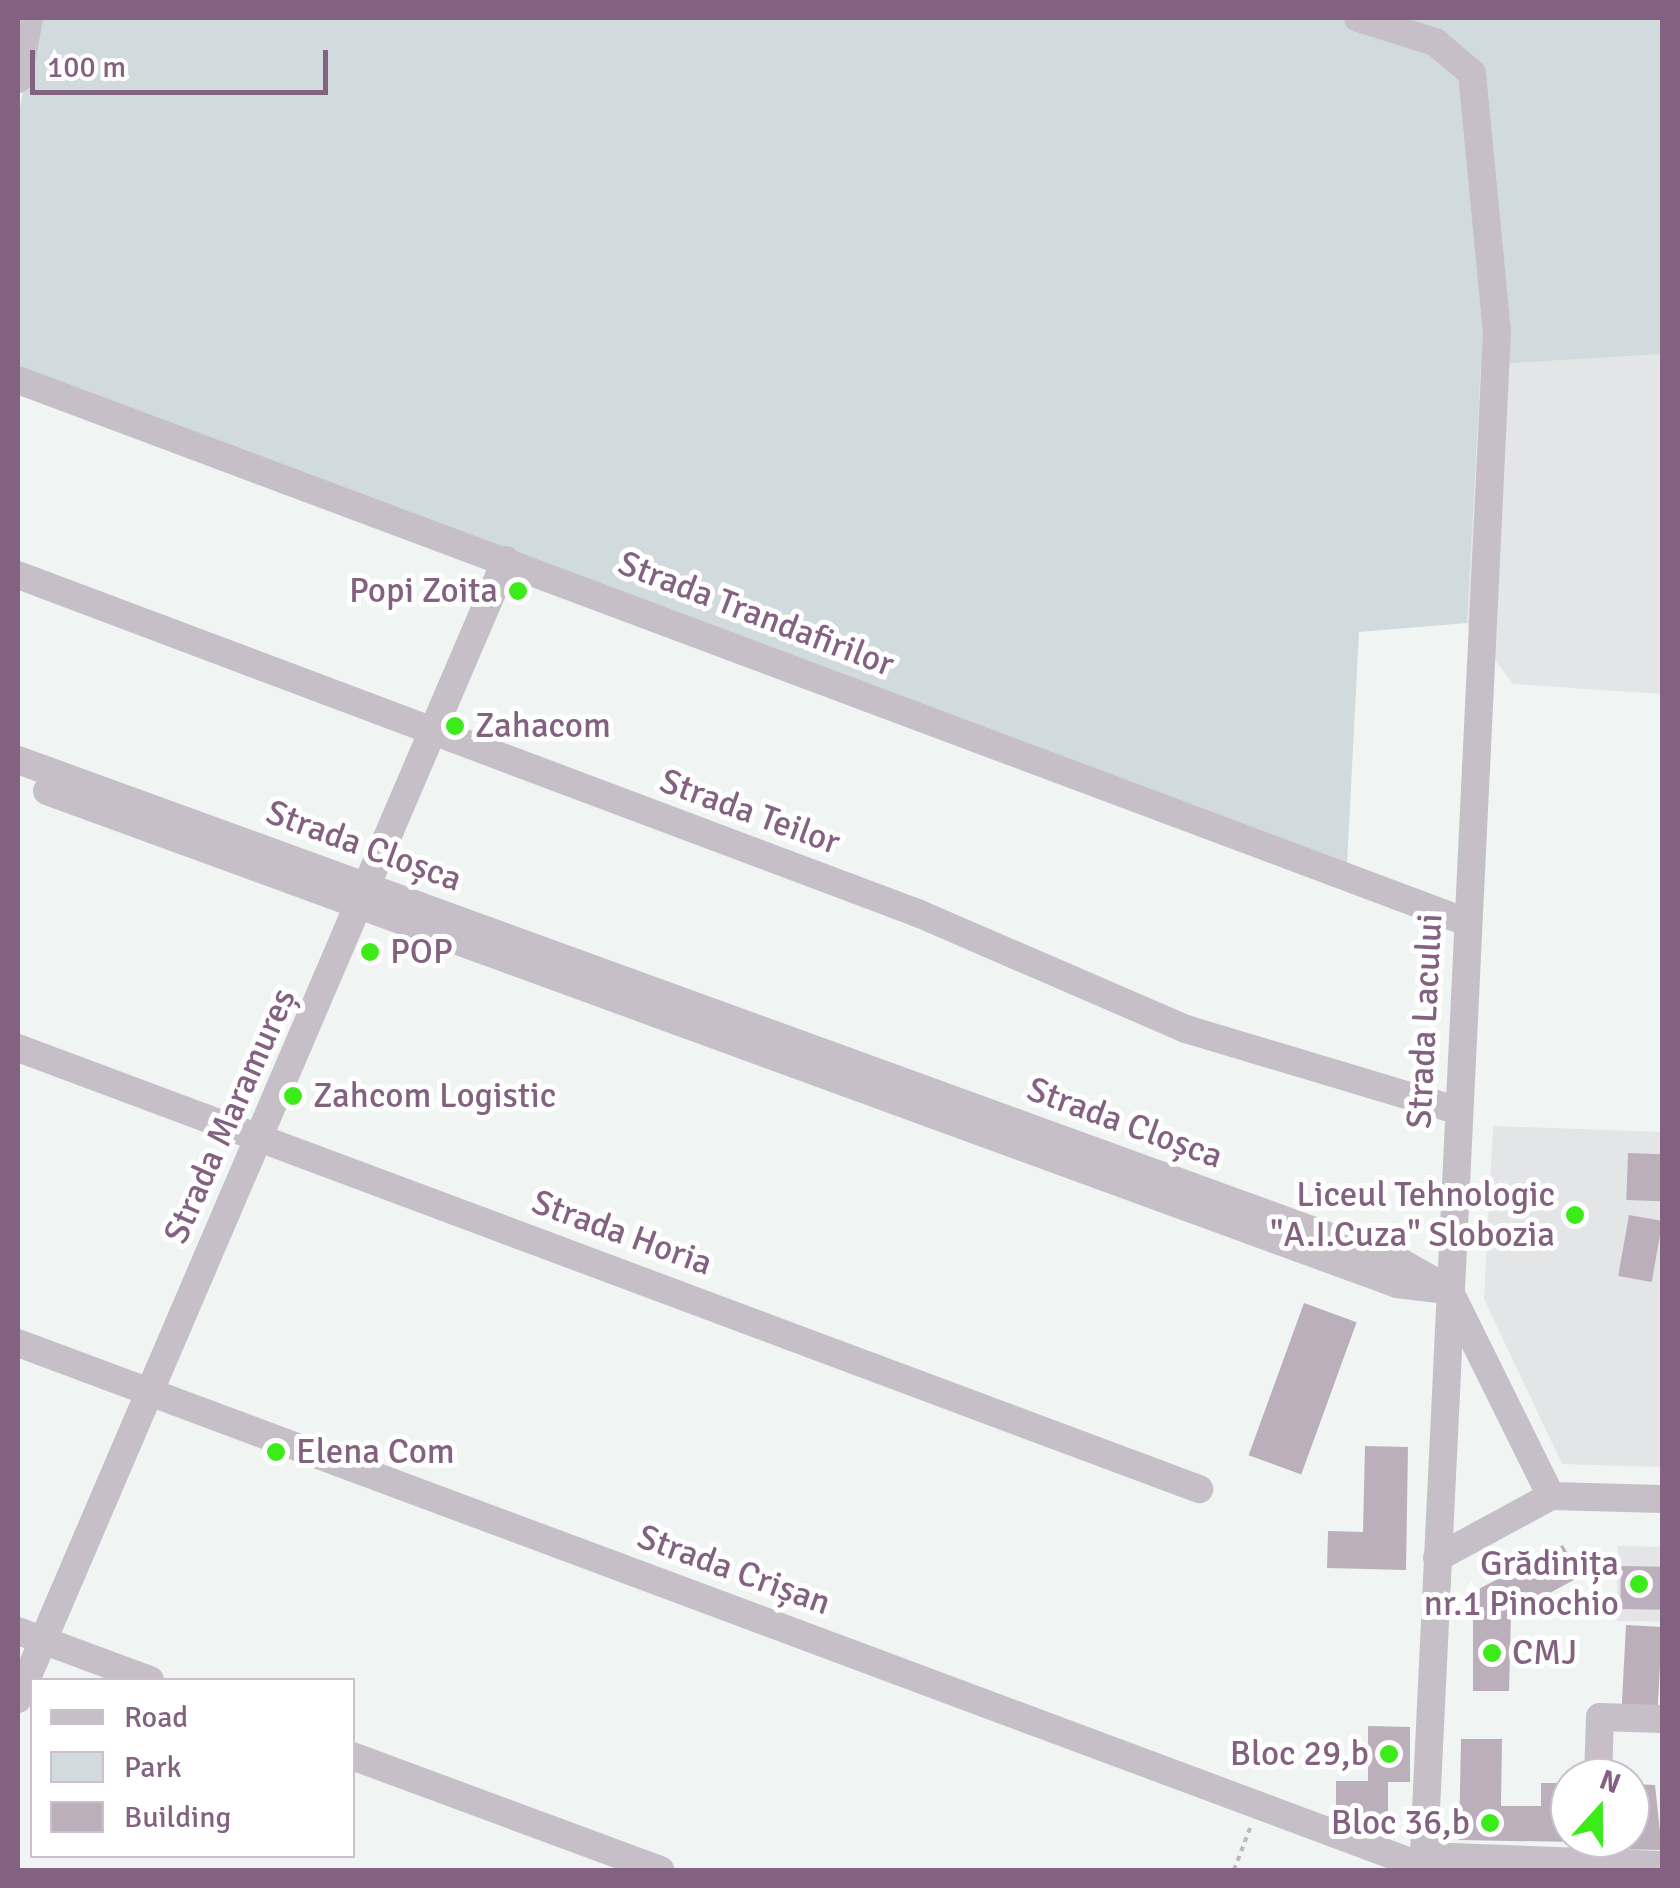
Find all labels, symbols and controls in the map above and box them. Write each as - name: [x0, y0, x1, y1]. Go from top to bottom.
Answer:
- scale bar: [35, 30, 332, 92]
- text: 100 m: [47, 49, 126, 86]
- street label: Strada Trandafirilor: [612, 542, 900, 686]
- place label: Popi Zoita: [349, 570, 498, 612]
- marker: Popi Zoita: [507, 580, 529, 602]
- place label: Zahacom: [475, 705, 611, 747]
- marker: Zahacom: [444, 715, 466, 737]
- street label: Strada Teilor: [654, 760, 846, 864]
- street label: Strada Cloșca: [261, 791, 467, 901]
- street label: Strada Lacului: [1398, 912, 1452, 1130]
- place label: POP: [390, 931, 453, 973]
- marker: POP: [359, 941, 381, 963]
- street label: Strada Maramureș: [155, 982, 305, 1250]
- street label: Strada Cloșca: [1022, 1068, 1228, 1178]
- place label: Zahcom Logistic: [313, 1075, 556, 1117]
- marker: Zahcom Logistic: [282, 1085, 304, 1107]
- place label: Liceul Tehnologic "A.I.Cuza" Slobozia: [1270, 1174, 1555, 1256]
- street label: Strada Horia: [526, 1181, 718, 1285]
- marker: Liceul Tehnologic "A.I.Cuza" Slobozia: [1564, 1204, 1586, 1226]
- place label: Elena Com: [296, 1431, 455, 1473]
- marker: Elena Com: [265, 1441, 287, 1463]
- street label: Strada Crișan: [632, 1516, 836, 1624]
- place label: Grădinița nr.1 Pinochio: [1424, 1543, 1619, 1625]
- marker: Grădinița nr.1 Pinochio: [1628, 1573, 1650, 1595]
- place label: CMJ: [1512, 1632, 1577, 1674]
- marker: CMJ: [1481, 1642, 1503, 1664]
- legend: [30, 1678, 355, 1858]
- text: Road: [124, 1699, 188, 1736]
- place label: Bloc 29,b: [1230, 1733, 1369, 1775]
- marker: Bloc 29,b: [1378, 1743, 1400, 1765]
- text: Park: [124, 1749, 182, 1786]
- north arrow: [1550, 1758, 1650, 1858]
- text: N: [1595, 1762, 1625, 1801]
- text: Building: [124, 1799, 231, 1836]
- place label: Bloc 36,b: [1331, 1802, 1470, 1844]
- marker: Bloc 36,b: [1479, 1812, 1501, 1834]

